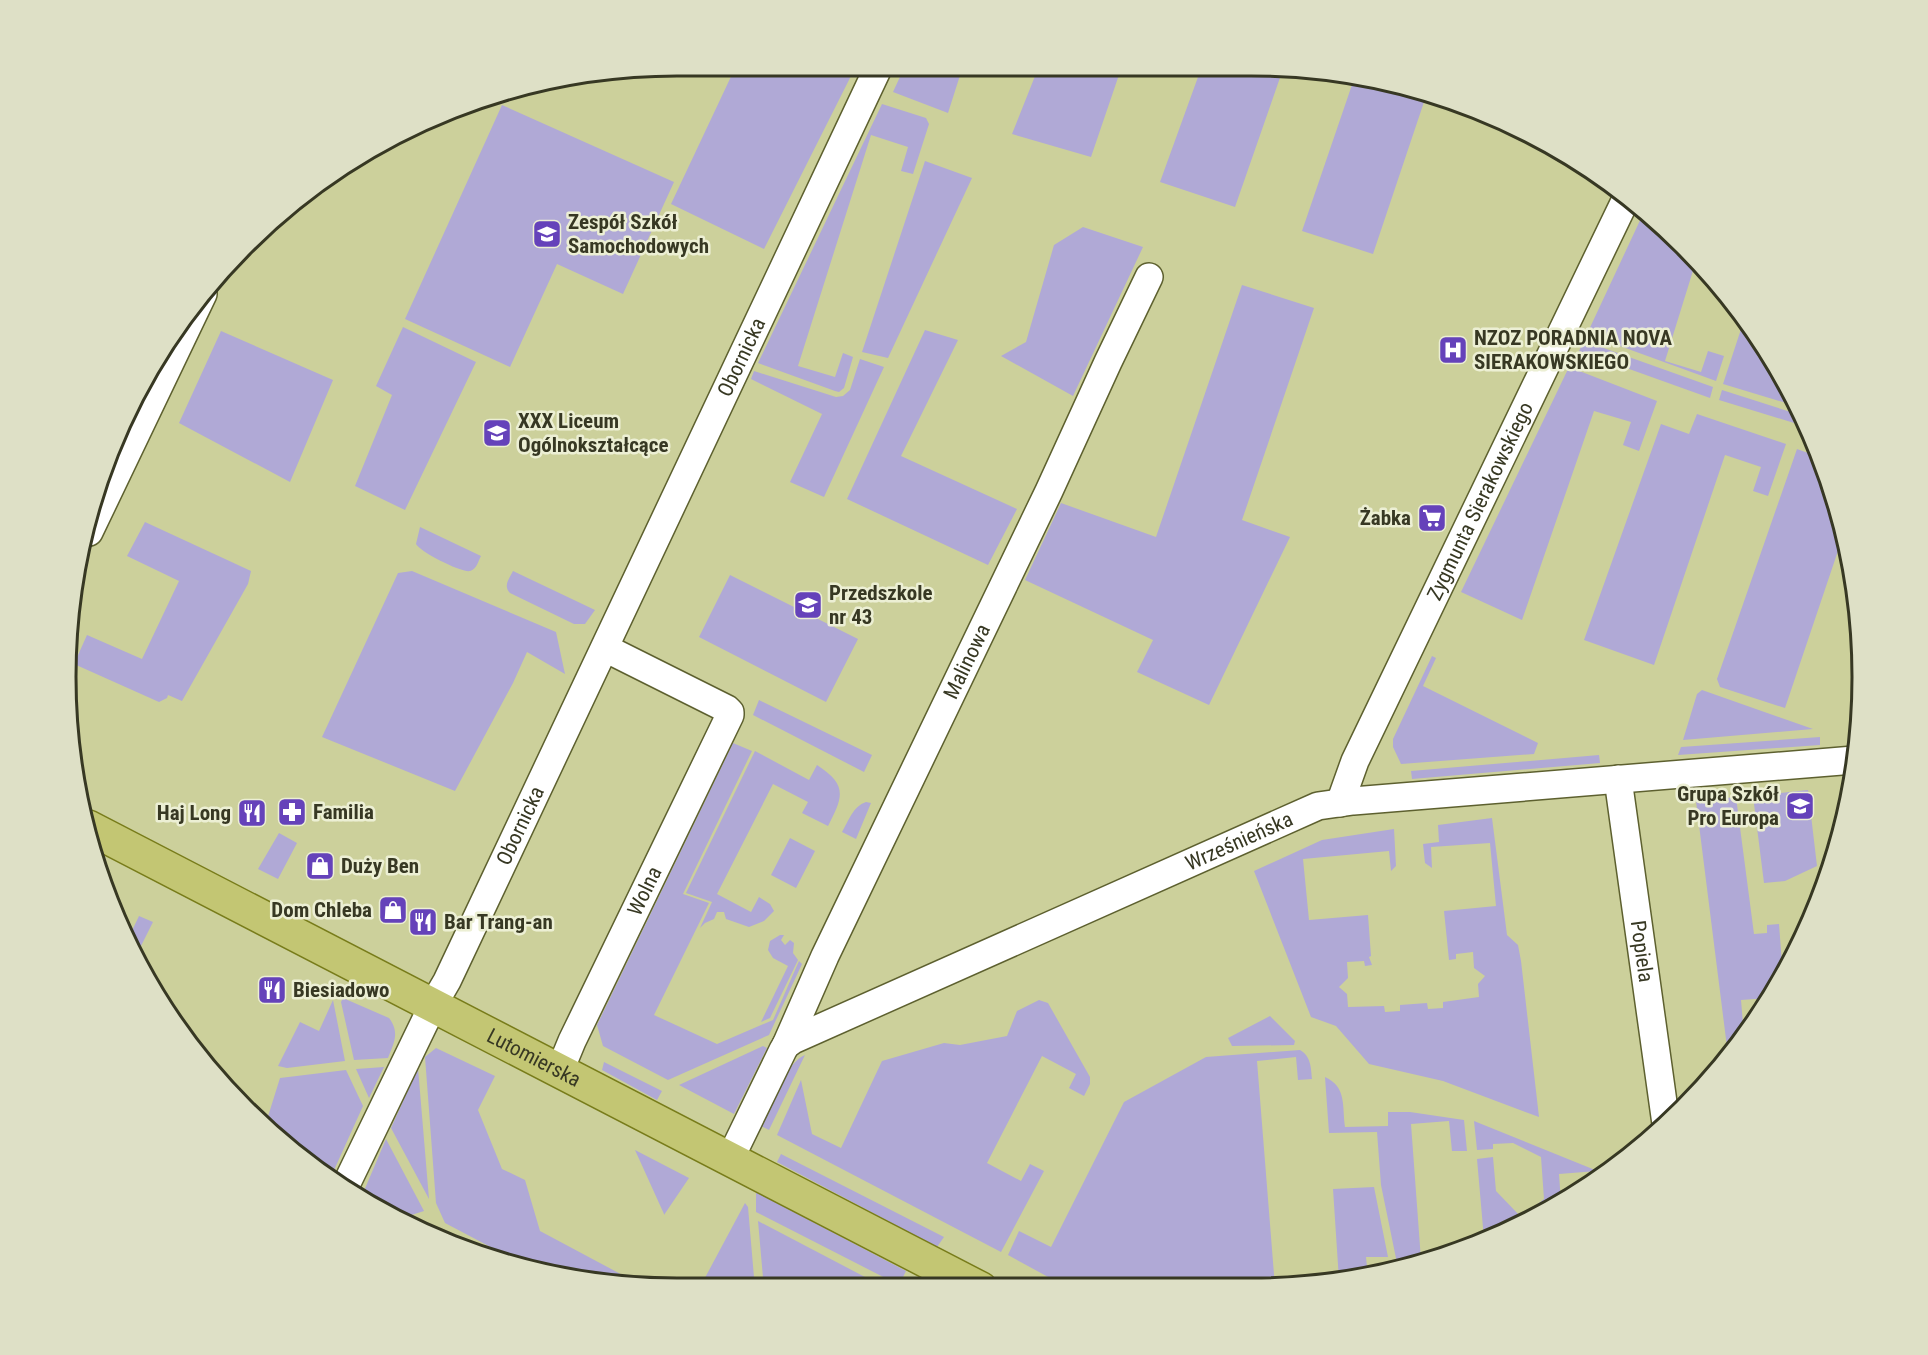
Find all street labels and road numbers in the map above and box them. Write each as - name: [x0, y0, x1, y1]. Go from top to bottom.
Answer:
- street label: Obornicka: [713, 314, 770, 400]
- street label: Zygmunta Sierakowskiego: [1422, 398, 1538, 604]
- street label: Malinowa: [939, 620, 995, 703]
- street label: Obornicka: [492, 782, 549, 869]
- street label: Wrześnieńska: [1182, 807, 1296, 876]
- street label: Wolna: [623, 863, 667, 919]
- street label: Popiela: [1626, 919, 1658, 984]
- street label: Lutomierska: [483, 1024, 585, 1092]

